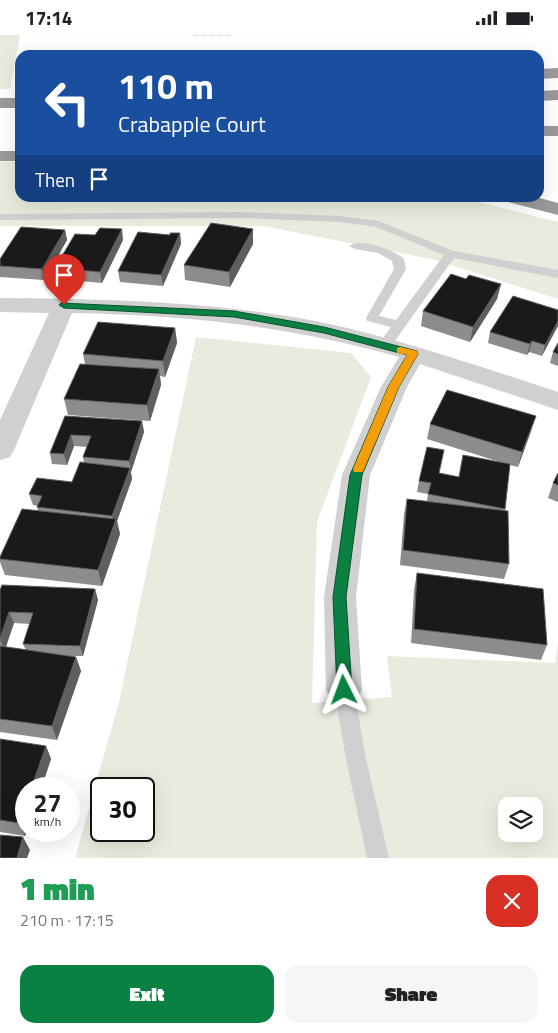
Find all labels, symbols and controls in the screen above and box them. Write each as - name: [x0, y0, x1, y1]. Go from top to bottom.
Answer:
- text: 17:14: [25, 3, 72, 32]
- text: 110 m: [118, 59, 214, 113]
- icon: left: [35, 70, 100, 135]
- text: Crabapple Court: [118, 107, 266, 141]
- text: Then: [35, 165, 75, 194]
- icon: arrive: [85, 165, 113, 193]
- pin: [43, 254, 85, 305]
- icon: arrive: [50, 261, 78, 289]
- position arrow: [317, 663, 369, 715]
- speed limit sign: 30: [90, 777, 155, 842]
- text: 27: [33, 784, 62, 822]
- map controls: [498, 797, 543, 842]
- button: layers: [498, 797, 543, 842]
- text: km/h: [34, 812, 61, 831]
- text: 1 min: [20, 866, 95, 912]
- button: close: [486, 875, 538, 927]
- text: 210 m · 17:15: [20, 908, 114, 932]
- button: Exit: [20, 965, 274, 1023]
- button: Share: [284, 965, 538, 1023]

